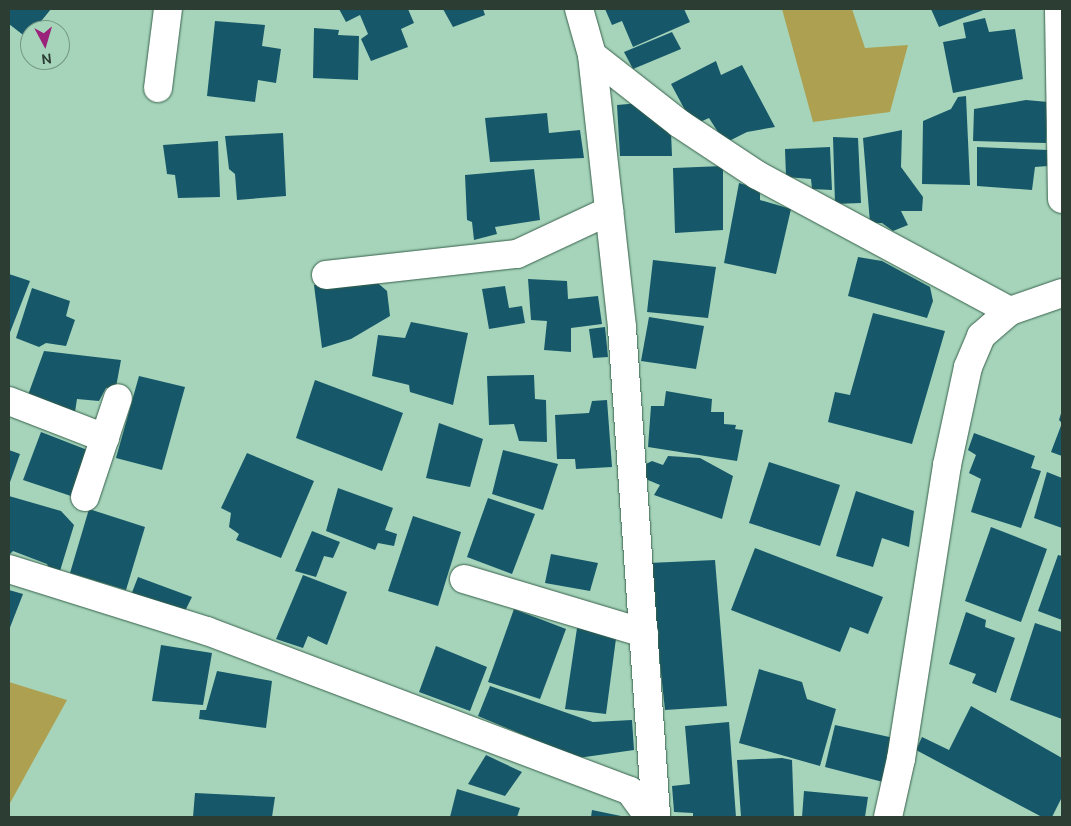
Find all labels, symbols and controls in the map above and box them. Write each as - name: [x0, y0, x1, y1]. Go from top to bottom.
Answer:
- north arrow: [20, 20, 70, 70]
- text: N: [40, 50, 53, 67]

